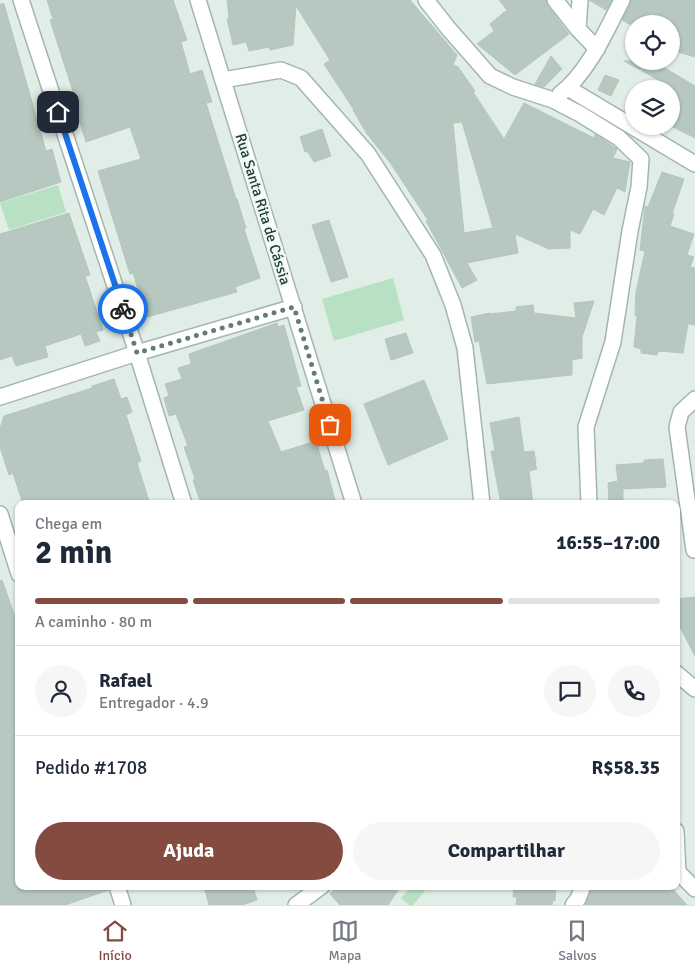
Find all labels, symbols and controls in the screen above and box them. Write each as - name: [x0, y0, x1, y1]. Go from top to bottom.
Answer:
- map controls: [625, 15, 680, 135]
- button: locate: [625, 15, 680, 70]
- button: layers: [625, 80, 680, 135]
- pin: [37, 91, 79, 133]
- icon: home: [44, 98, 72, 126]
- street label: Rua Santa Rita de Cássia: [231, 131, 295, 287]
- courier: [98, 284, 148, 334]
- icon: bike: [109, 295, 137, 323]
- pin: [309, 404, 351, 446]
- icon: bag: [316, 411, 344, 439]
- text: Chega em: [35, 514, 102, 534]
- text: 16:55–17:00: [556, 531, 660, 555]
- text: 2 min: [35, 533, 112, 572]
- text: A caminho · 80 m: [35, 612, 152, 632]
- button: person: [35, 665, 87, 717]
- button: chat: [544, 665, 596, 717]
- button: phone: [608, 665, 660, 717]
- text: Rafael: [99, 669, 152, 693]
- text: Entregador · 4.9: [99, 693, 209, 713]
- text: Pedido #1708: [35, 756, 147, 780]
- text: R$58.35: [592, 756, 660, 780]
- button: Ajuda: [35, 822, 343, 880]
- button: Compartilhar: [353, 822, 660, 880]
- tab: Início: [98, 917, 132, 964]
- tab: Mapa: [328, 917, 361, 964]
- tab: Salvos: [558, 917, 597, 964]

